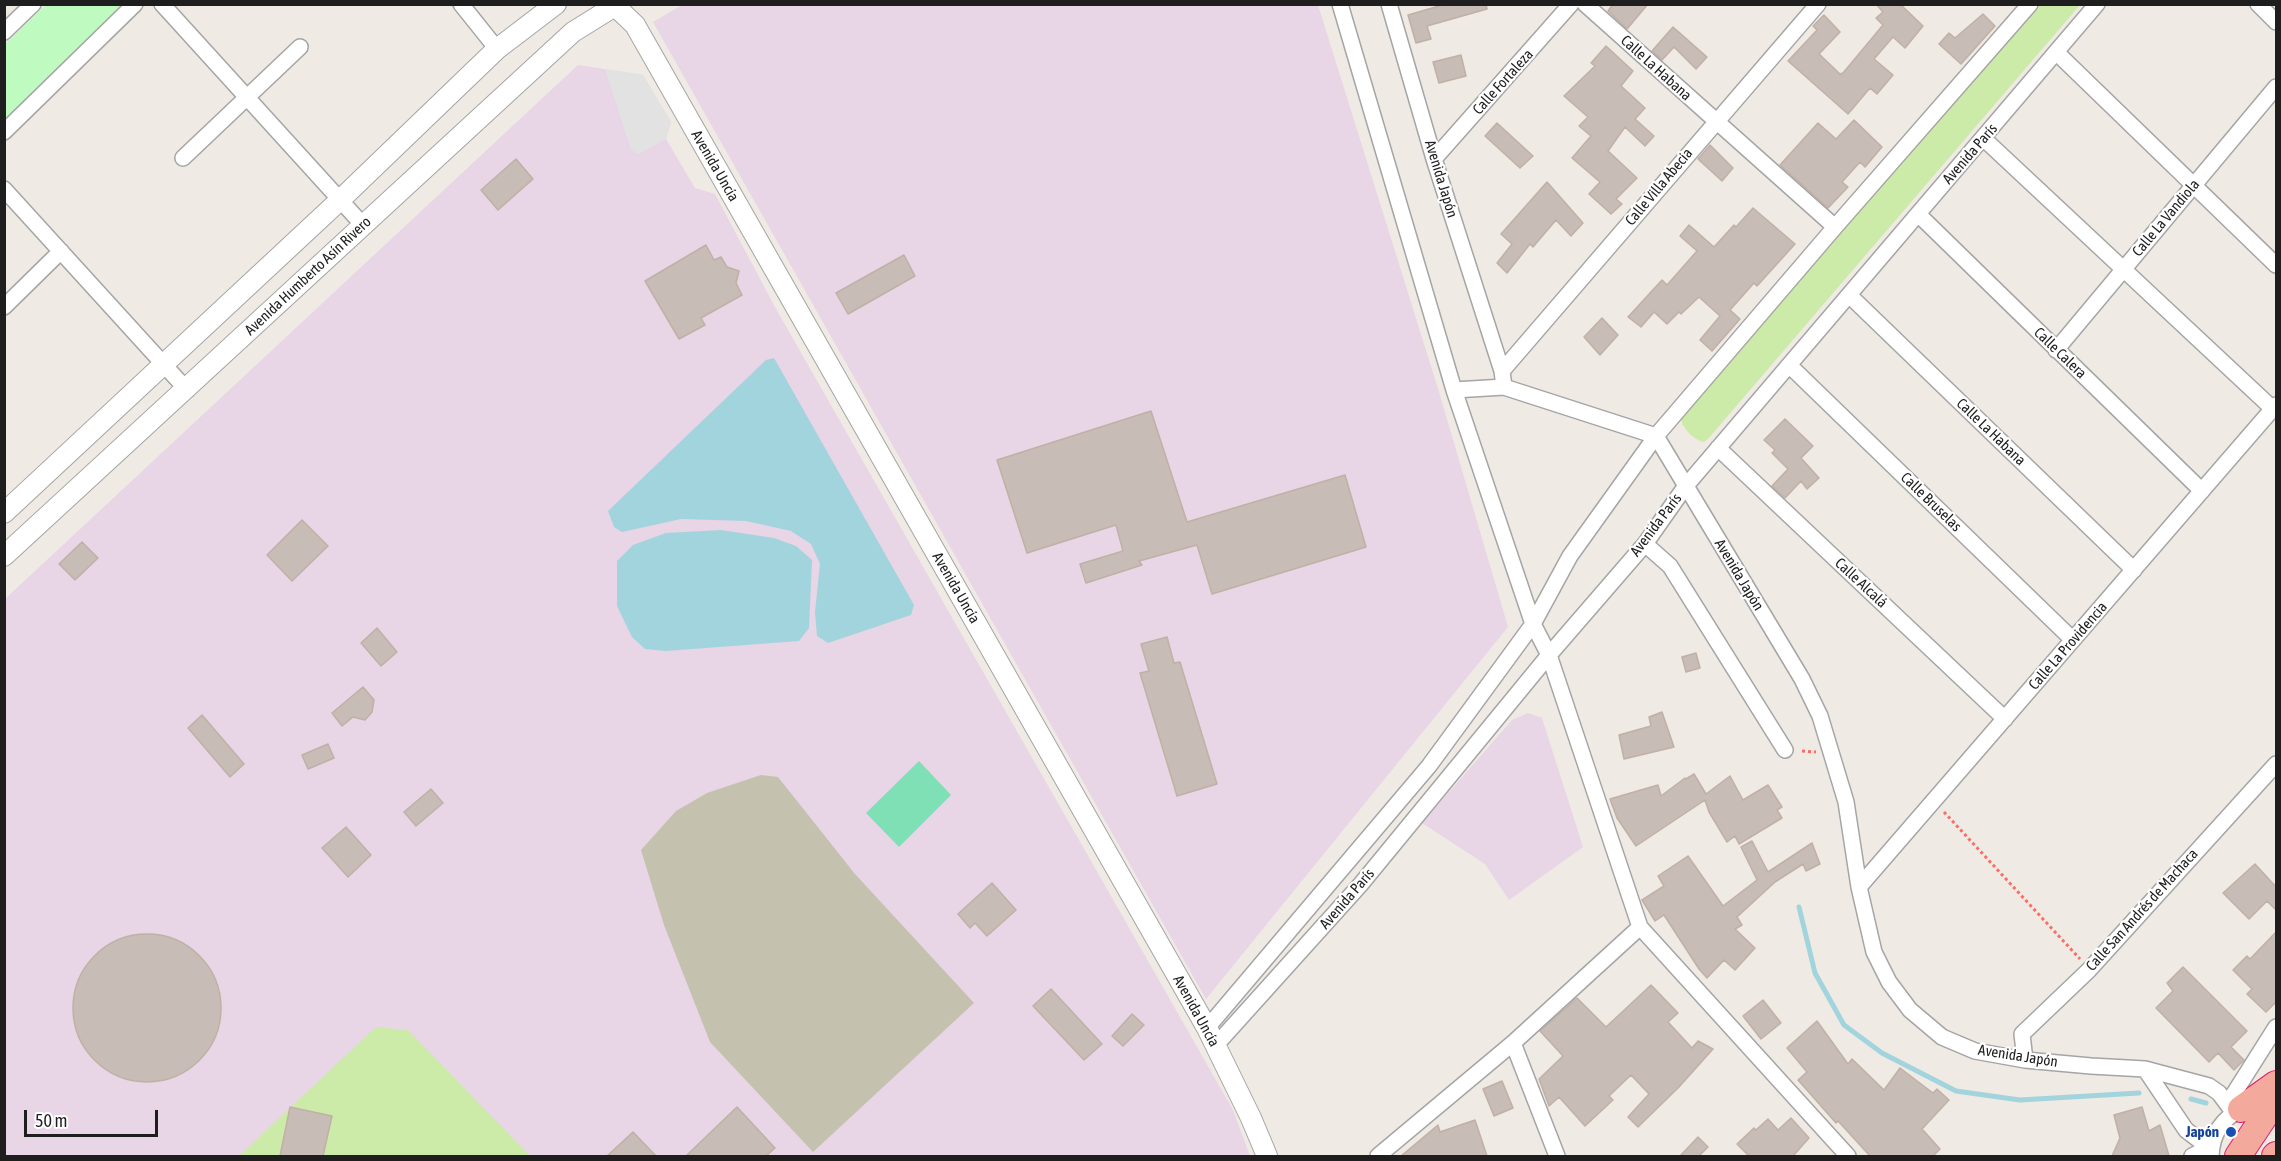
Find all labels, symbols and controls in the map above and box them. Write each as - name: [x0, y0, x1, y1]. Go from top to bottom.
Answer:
- street label: Calle La Habana: [1617, 31, 1695, 105]
- street label: Calle Fortaleza: [1469, 46, 1537, 118]
- street label: Avenida París: [1939, 120, 2001, 188]
- street label: Avenida Uncía: [687, 127, 743, 205]
- street label: Avenida Japón: [1421, 138, 1461, 220]
- street label: Calle Villa Abecia: [1621, 145, 1697, 229]
- street label: Calle La Vandiola: [2129, 176, 2203, 260]
- street label: Avenida Humberto Asín Rivero: [241, 213, 375, 339]
- street label: Calle Calera: [2030, 324, 2090, 382]
- street label: Calle La Habana: [1953, 395, 2029, 469]
- street label: Calle Bruselas: [1897, 469, 1965, 535]
- street label: Avenida París: [1626, 490, 1686, 560]
- street label: Avenida Japón: [1711, 536, 1767, 614]
- street label: Avenida Uncía: [928, 549, 984, 627]
- street label: Calle Alcalá: [1831, 554, 1891, 612]
- street label: Calle La Providencia: [2025, 598, 2111, 694]
- street label: Calle San Andrés de Machaca: [2082, 845, 2202, 975]
- street label: Avenida París: [1316, 865, 1378, 933]
- street label: Avenida Uncía: [1169, 972, 1223, 1050]
- street label: Avenida Japón: [1977, 1041, 2059, 1071]
- scale bar: [27, 1098, 160, 1136]
- text: 50 m: [35, 1110, 67, 1131]
- place label: Japón: [2186, 1123, 2219, 1141]
- marker: Japón: [2224, 1125, 2238, 1139]

